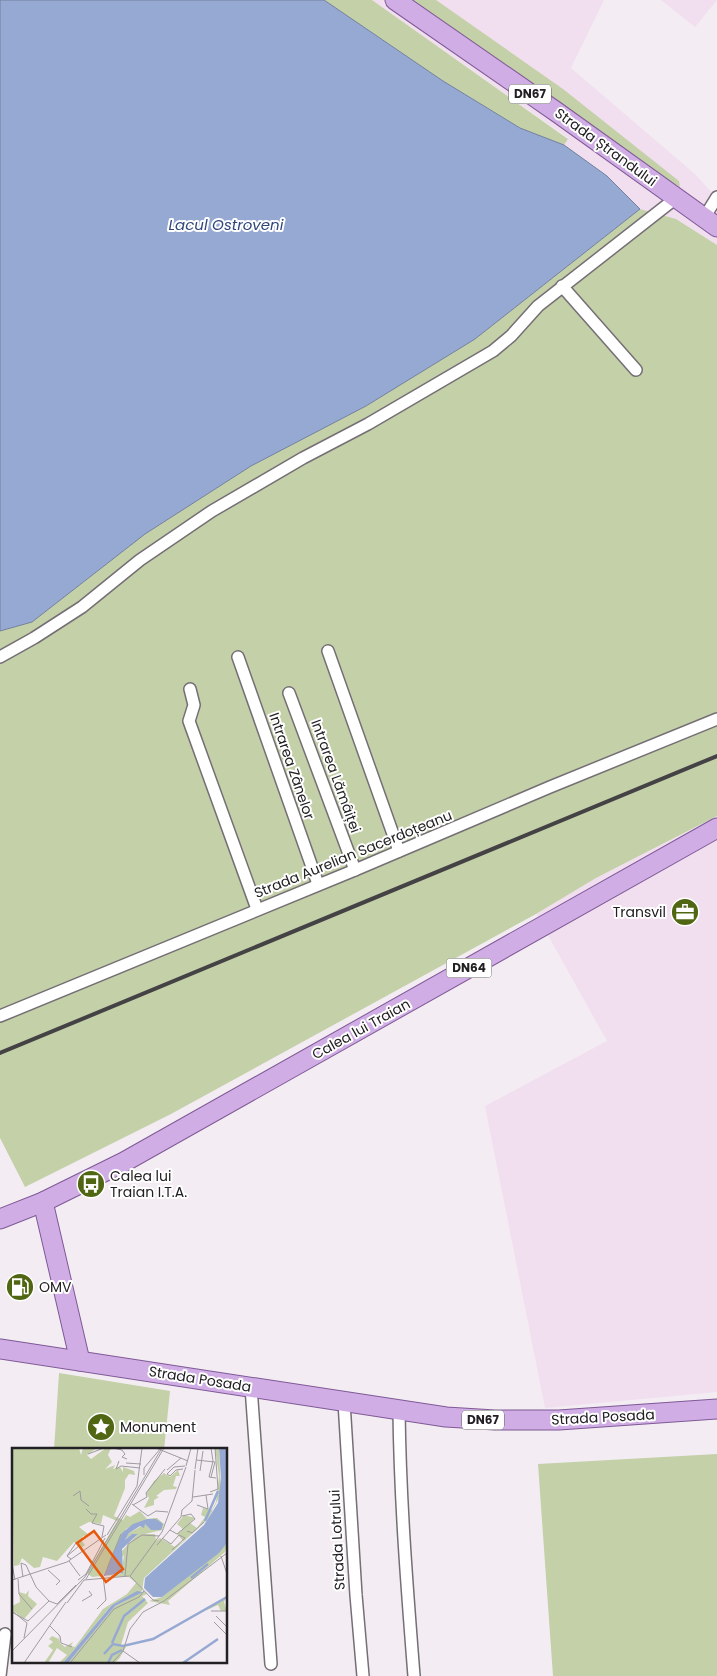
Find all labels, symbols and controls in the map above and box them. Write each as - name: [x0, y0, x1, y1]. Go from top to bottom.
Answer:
- road number: DN67: [509, 85, 551, 104]
- street label: Strada Ștrandului: [551, 103, 661, 191]
- water label: Lacul Ostroveni: [169, 214, 284, 235]
- street label: Intrarea Zânelor: [264, 710, 320, 822]
- street label: Intrarea Lămâiței: [306, 716, 366, 836]
- street label: Strada Aurelian Sacerdoțeanu: [251, 805, 455, 903]
- office icon: Transvil: [670, 897, 700, 927]
- place label: Transvil: [613, 902, 666, 922]
- road number: DN64: [446, 958, 492, 978]
- street label: Calea lui Traian: [308, 994, 414, 1064]
- place label: Calea lui Traian I.T.A.: [110, 1166, 187, 1202]
- bus stop icon: Calea lui Traian I.T.A.: [76, 1169, 106, 1199]
- fuel station icon: OMV: [5, 1272, 35, 1302]
- place label: OMV: [39, 1277, 72, 1297]
- street label: Strada Posada: [147, 1361, 253, 1397]
- street label: Strada Posada: [551, 1404, 655, 1430]
- road number: DN67: [462, 1410, 504, 1430]
- place icon: Monument: [86, 1412, 116, 1442]
- place label: Monument: [120, 1417, 196, 1437]
- inset map: [12, 1448, 228, 1664]
- street label: Strada Lotrului: [324, 1489, 350, 1591]

